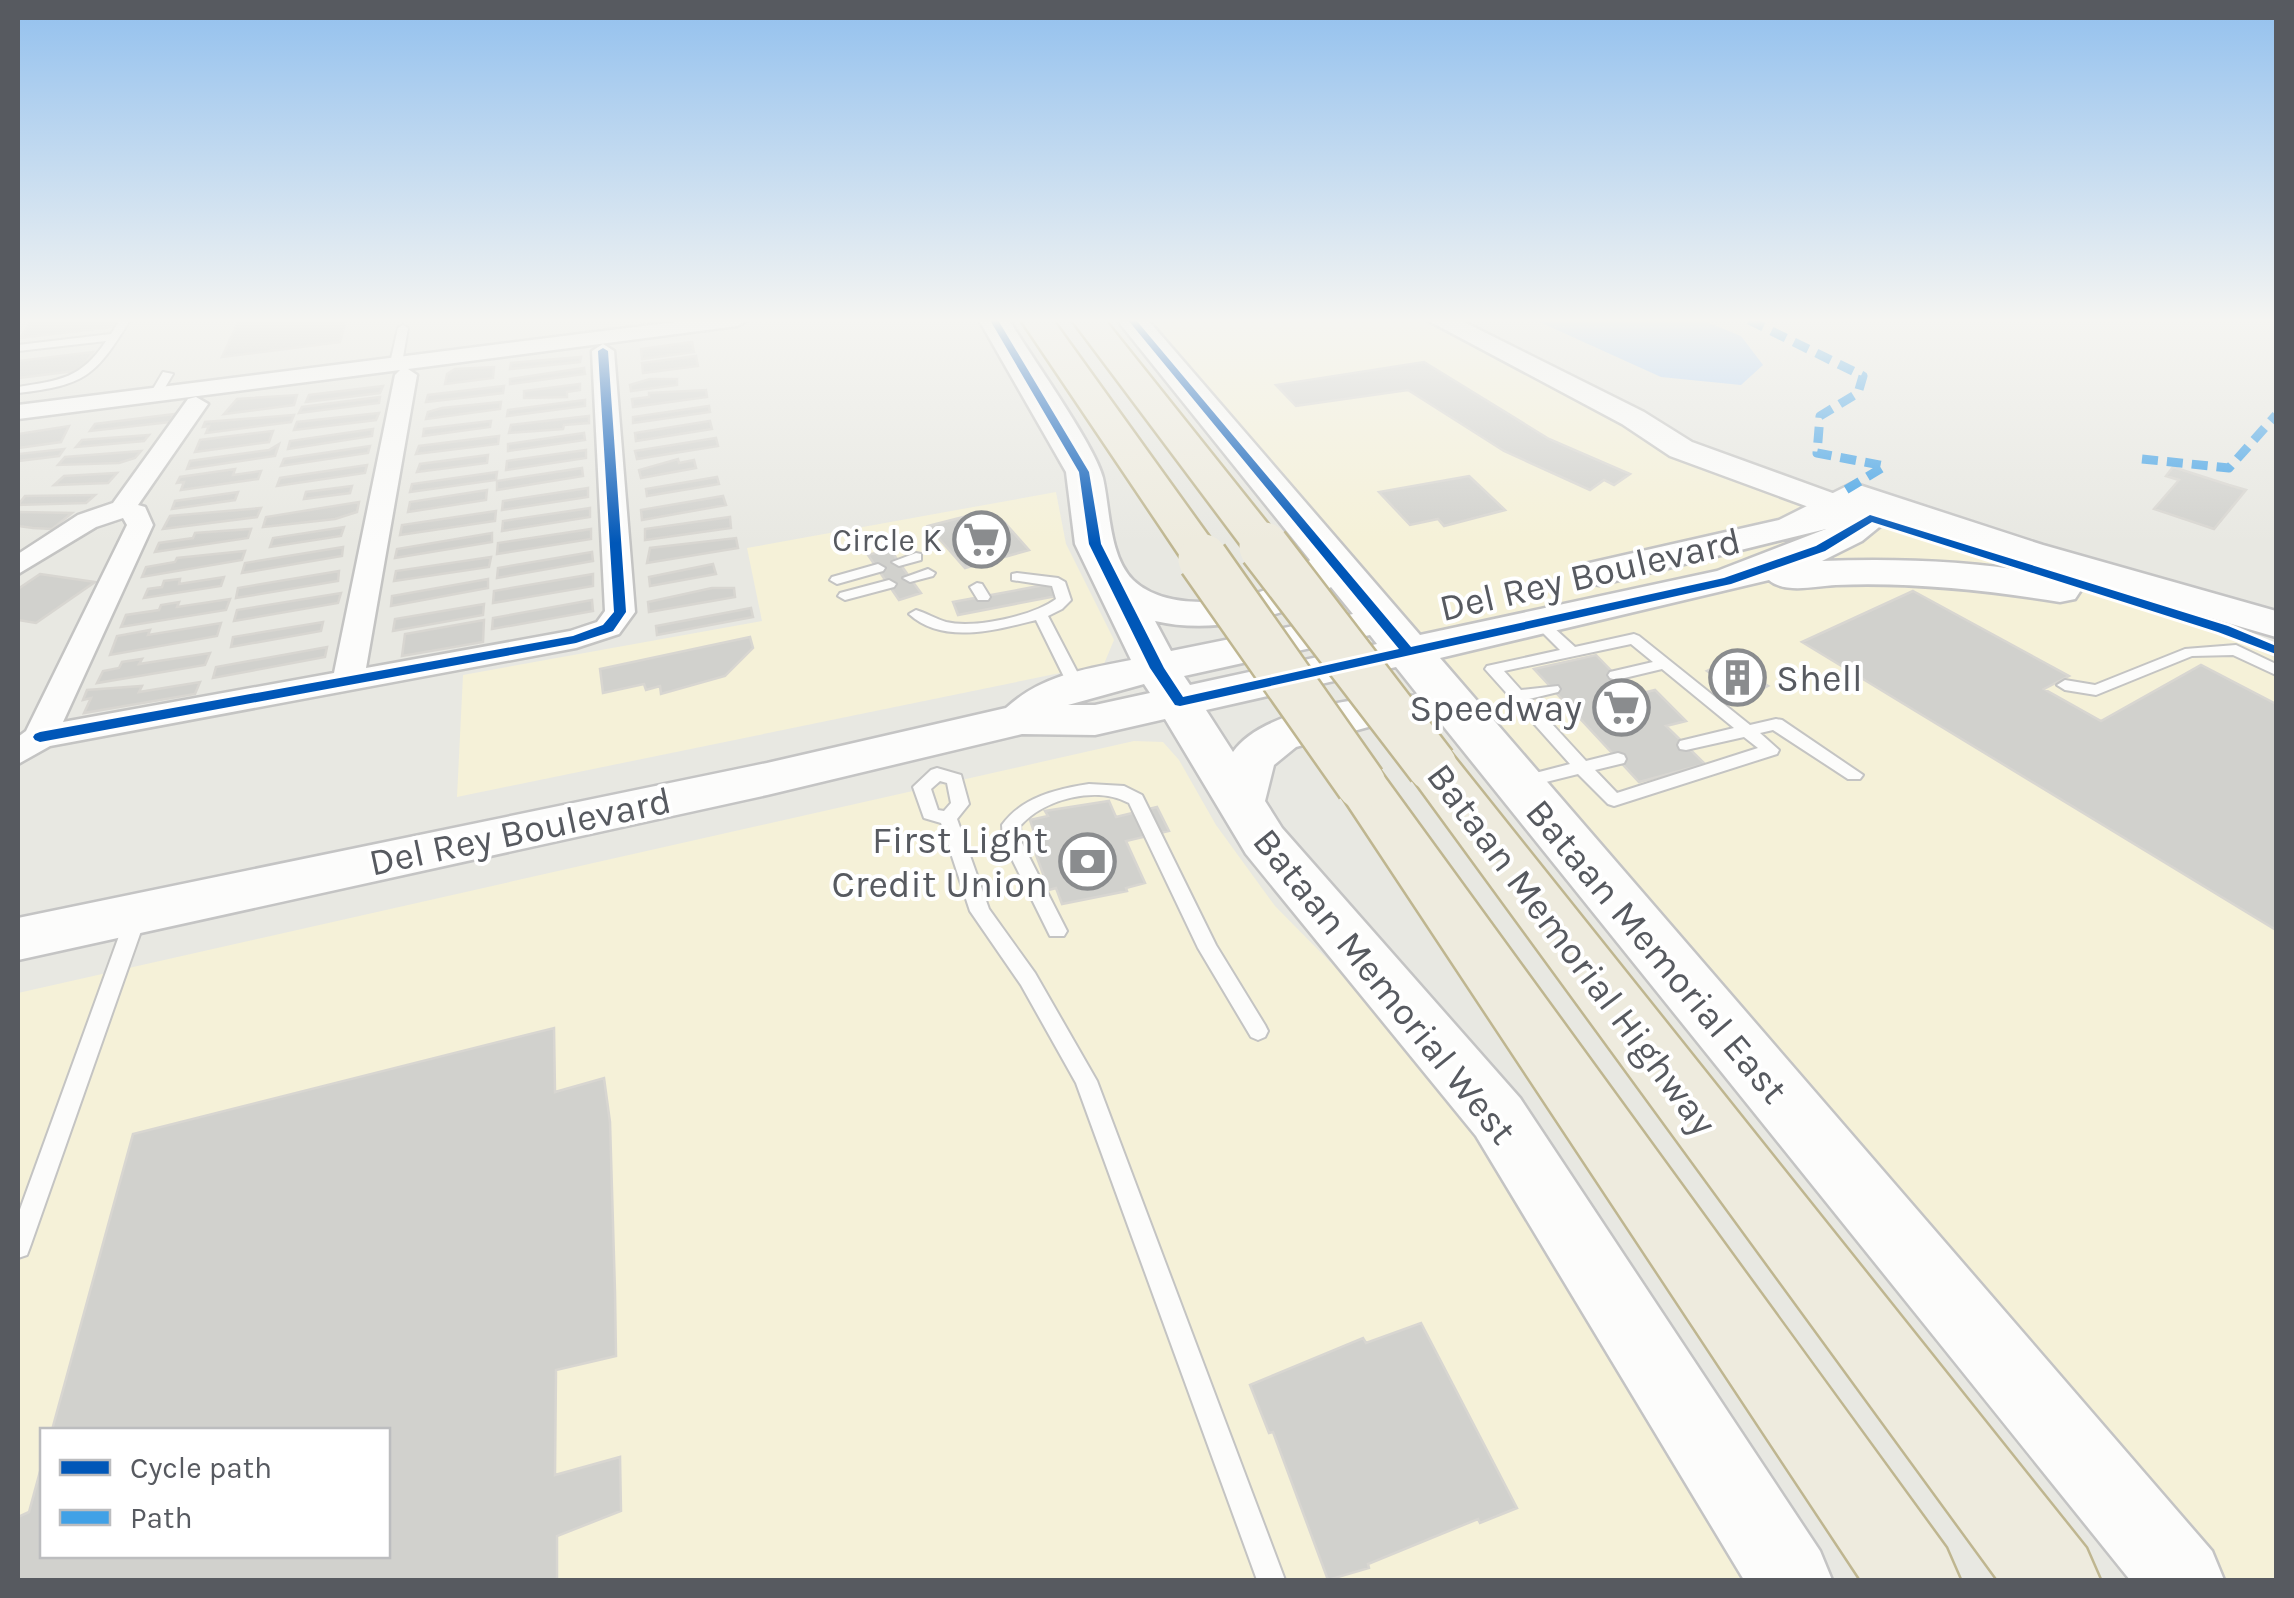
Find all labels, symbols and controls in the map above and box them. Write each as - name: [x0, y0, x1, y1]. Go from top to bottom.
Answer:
- supermarket icon: Circle K: [951, 510, 1011, 570]
- street label: Del Rey Boulevard: [1435, 518, 1745, 631]
- place label: Circle K: [832, 522, 942, 559]
- building icon: Shell: [1707, 648, 1767, 708]
- place label: Shell: [1776, 656, 1863, 701]
- supermarket icon: Speedway: [1591, 678, 1651, 738]
- place label: Speedway: [1409, 686, 1582, 731]
- street label: Bataan Memorial Highway: [1417, 755, 1726, 1144]
- street label: Del Rey Boulevard: [365, 778, 675, 885]
- street label: Bataan Memorial East: [1516, 790, 1797, 1112]
- place label: First Light Credit Union: [832, 818, 1048, 907]
- street label: Bataan Memorial West: [1244, 820, 1526, 1153]
- bank icon: First Light Credit Union: [1057, 832, 1117, 892]
- legend: [40, 1428, 390, 1558]
- text: Cycle path: [130, 1450, 272, 1486]
- text: Path: [130, 1500, 193, 1536]

